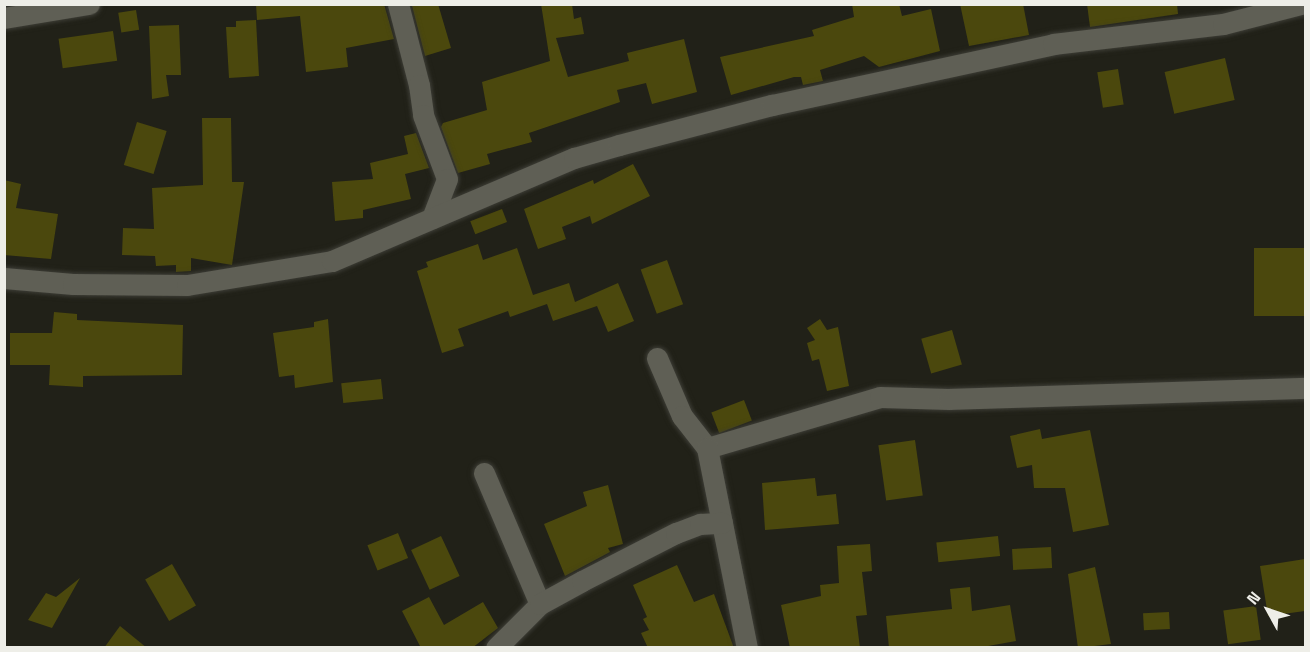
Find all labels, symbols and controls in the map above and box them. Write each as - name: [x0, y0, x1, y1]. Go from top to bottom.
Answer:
- north arrow: [1238, 580, 1298, 640]
- text: N: [1242, 587, 1265, 609]

